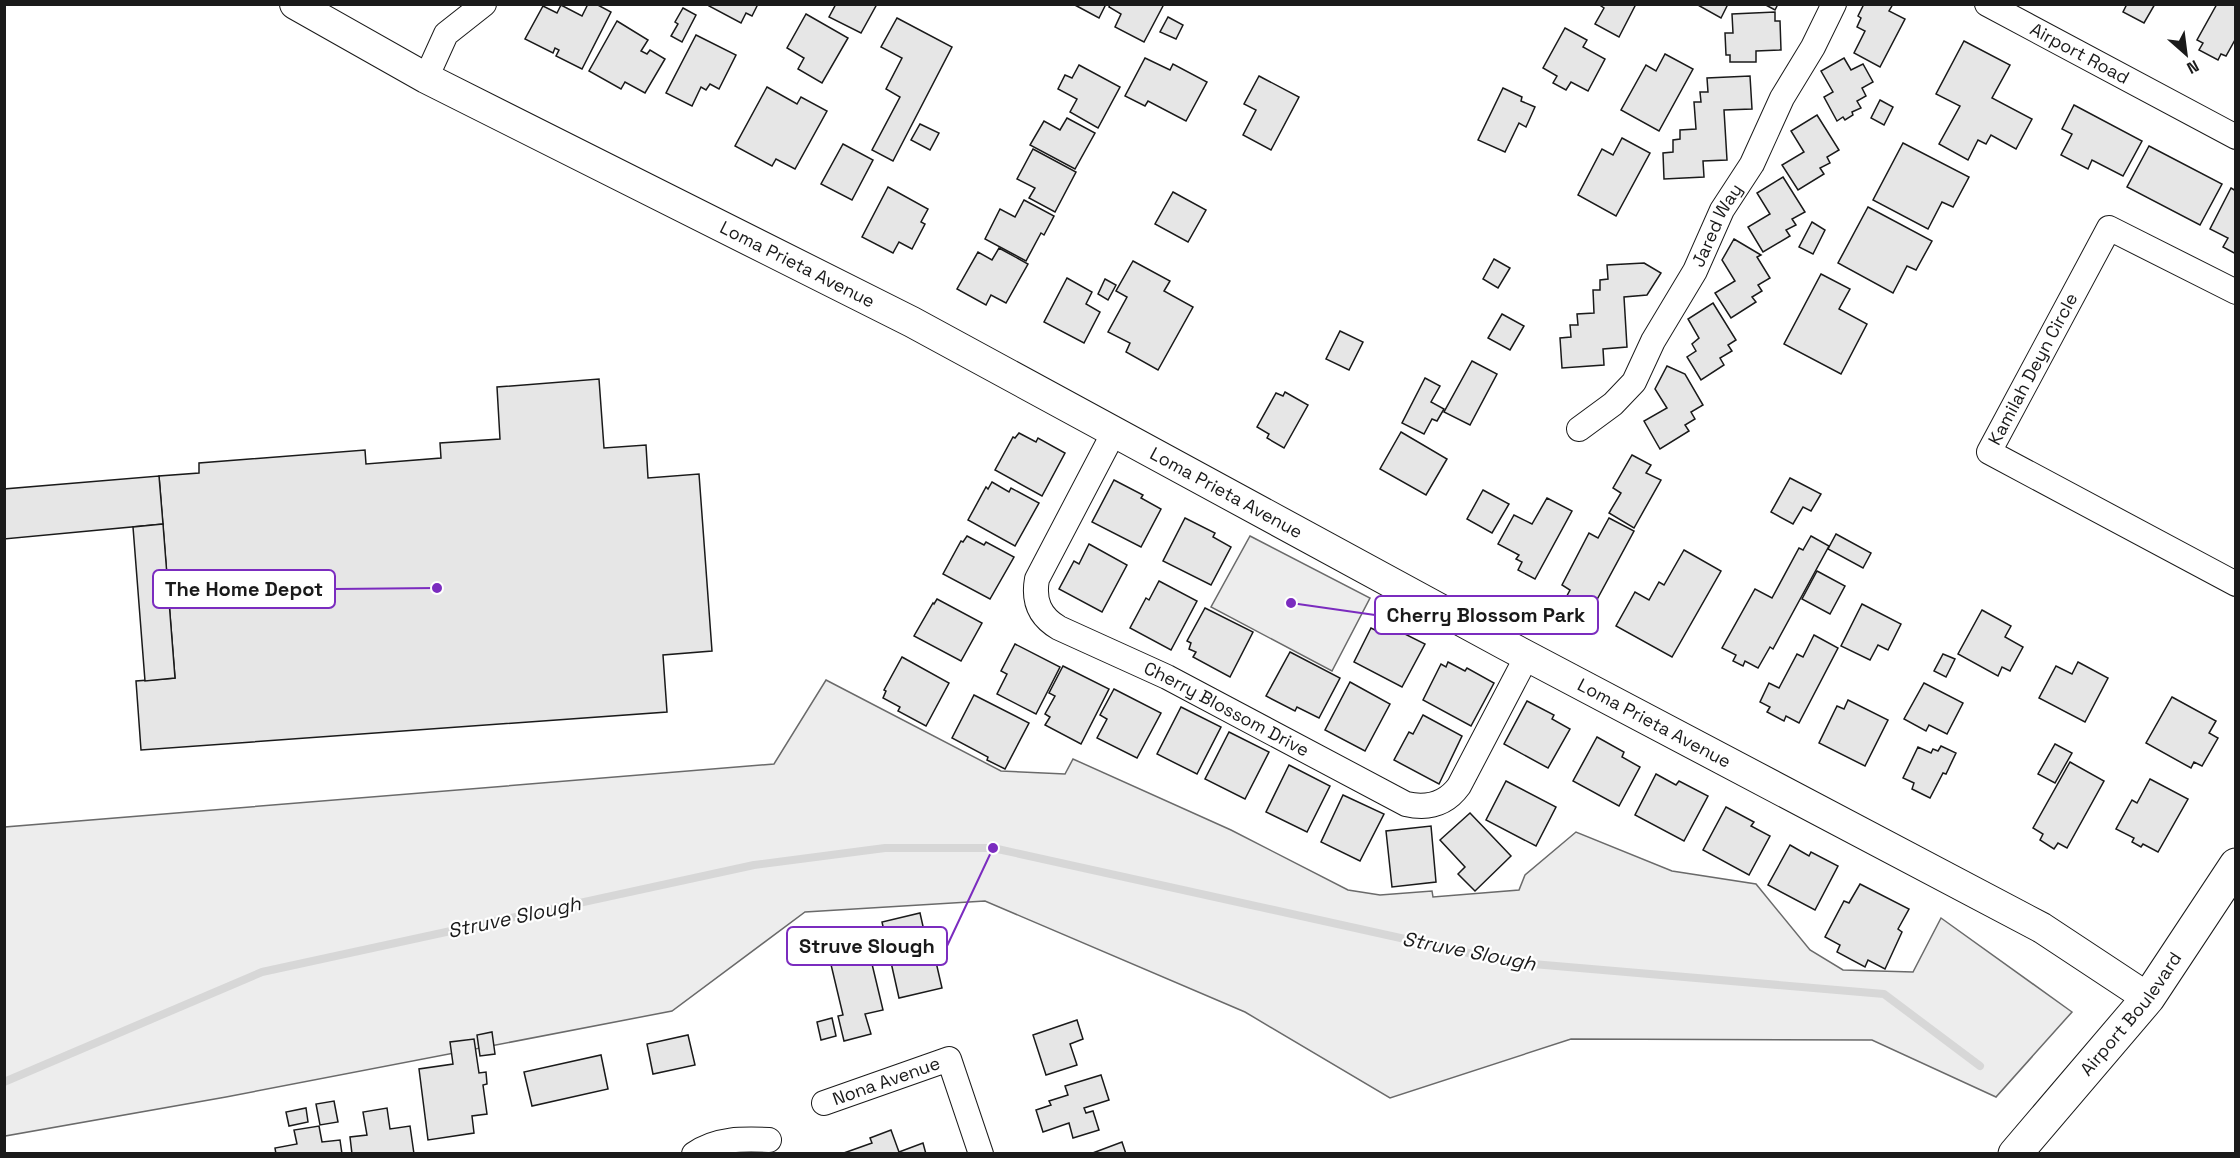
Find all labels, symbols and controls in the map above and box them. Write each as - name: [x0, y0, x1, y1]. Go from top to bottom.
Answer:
- street label: Airport Road: [2026, 17, 2133, 89]
- north arrow: [2156, 24, 2216, 84]
- text: N: [2183, 55, 2202, 79]
- street label: Jared Way: [1686, 179, 1747, 271]
- street label: Loma Prieta Avenue: [716, 216, 879, 312]
- street label: Kamilah Deyn Circle: [1983, 289, 2082, 449]
- street label: Loma Prieta Avenue: [1146, 442, 1307, 543]
- callout: The Home Depot: [153, 570, 335, 608]
- text: The Home Depot: [165, 576, 323, 602]
- callout: Cherry Blossom Park: [1375, 596, 1598, 634]
- text: Cherry Blossom Park: [1387, 602, 1585, 628]
- street label: Cherry Blossom Drive: [1140, 656, 1313, 761]
- street label: Loma Prieta Avenue: [1574, 673, 1735, 773]
- water label: Struve Slough: [445, 890, 584, 944]
- water label: Struve Slough: [1400, 925, 1539, 977]
- callout: Struve Slough: [787, 927, 947, 965]
- text: Struve Slough: [799, 933, 935, 959]
- street label: Airport Boulevard: [2075, 947, 2186, 1080]
- street label: Nona Avenue: [829, 1051, 943, 1110]

